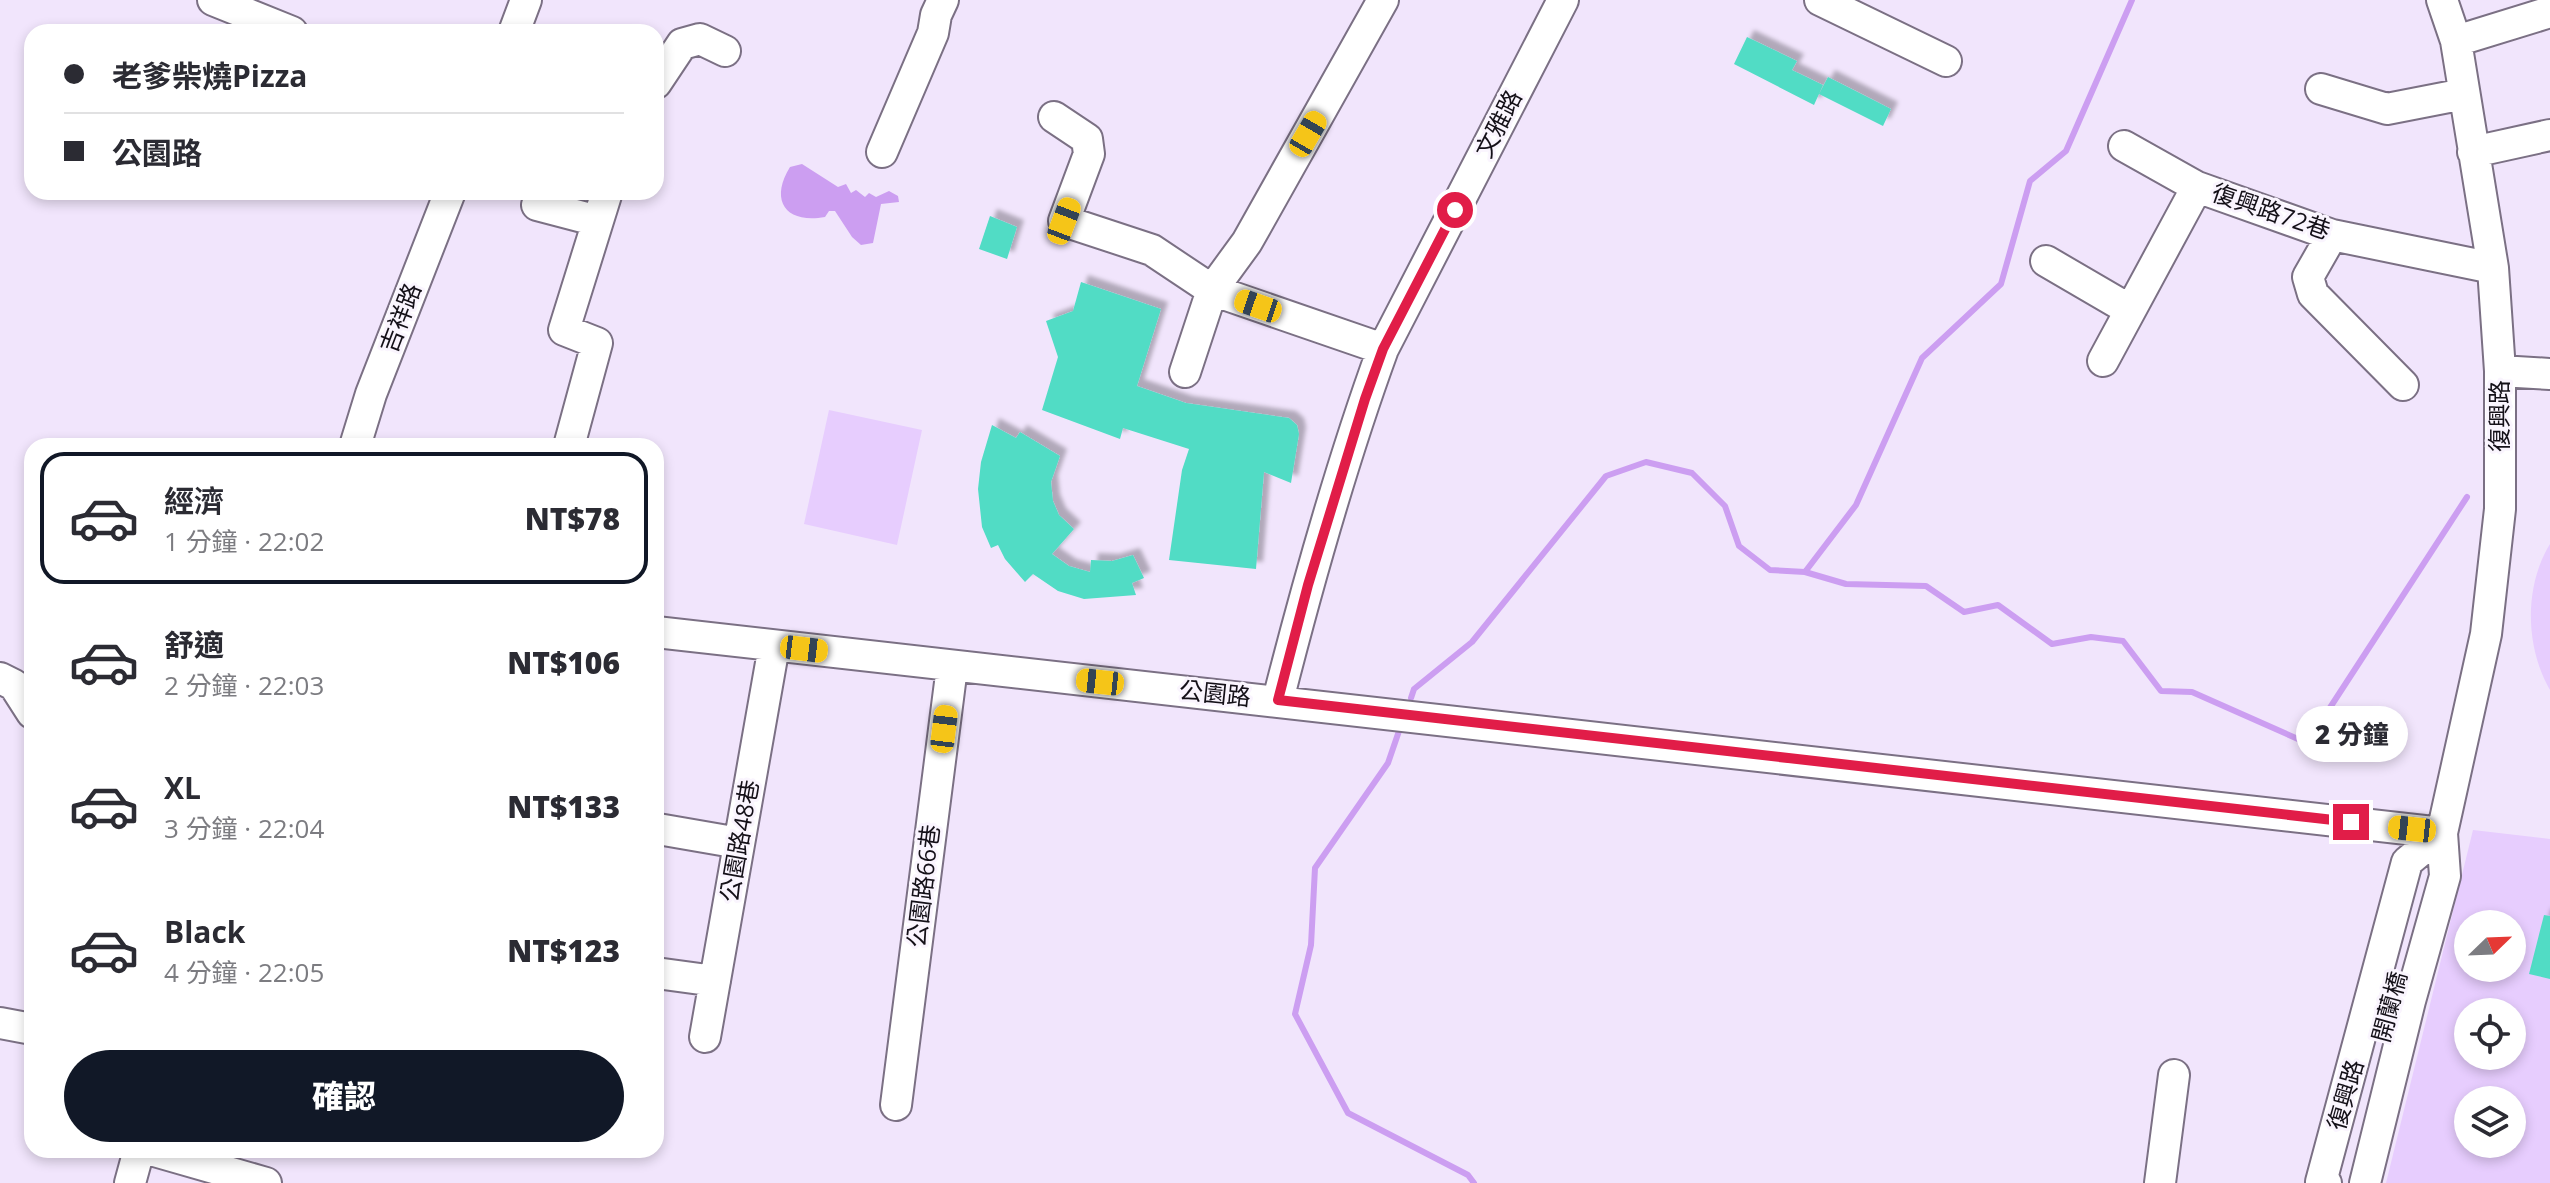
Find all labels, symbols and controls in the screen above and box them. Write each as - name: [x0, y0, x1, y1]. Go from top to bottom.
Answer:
- text: 老爹柴燒Pizza: [112, 55, 307, 96]
- street label: 文雅路: [1467, 84, 1529, 163]
- car: [1286, 107, 1330, 161]
- text: 公園路: [112, 132, 202, 173]
- street label: 復興路72巷: [2208, 175, 2335, 246]
- route start: [1437, 192, 1473, 228]
- car: [1044, 194, 1084, 248]
- street label: 吉祥路: [371, 278, 428, 357]
- car: [1231, 287, 1285, 325]
- street label: 復興路: [2482, 380, 2515, 452]
- text: 經濟: [164, 480, 224, 521]
- icon: car: [68, 482, 140, 554]
- text: NT$78: [525, 498, 620, 539]
- text: 1 分鐘 · 22:02: [164, 523, 324, 559]
- text: 舒適: [164, 624, 224, 665]
- icon: car: [68, 626, 140, 698]
- car: [779, 634, 829, 664]
- text: NT$106: [507, 642, 620, 683]
- text: 2 分鐘 · 22:03: [164, 667, 324, 703]
- car: [1075, 668, 1125, 696]
- street label: 公園路: [1178, 672, 1253, 713]
- car: [929, 704, 959, 754]
- callout: 2 分鐘: [2295, 706, 2407, 762]
- text: 2 分鐘: [2315, 716, 2389, 752]
- text: XL: [164, 767, 201, 808]
- icon: car: [68, 770, 140, 842]
- street label: 公園路48巷: [712, 777, 765, 904]
- text: NT$133: [507, 786, 620, 827]
- route end: [2333, 804, 2369, 840]
- text: 3 分鐘 · 22:04: [164, 810, 324, 846]
- car: [2387, 815, 2437, 843]
- street label: 公園路66巷: [899, 823, 946, 949]
- north arrow: [2454, 910, 2526, 982]
- map controls: [2454, 910, 2526, 1158]
- text: Black: [164, 911, 245, 952]
- icon: car: [68, 914, 140, 986]
- text: NT$123: [507, 930, 620, 971]
- text: 4 分鐘 · 22:05: [164, 954, 324, 990]
- street label: 開蘭橋: [2363, 968, 2414, 1046]
- button: locate: [2454, 998, 2526, 1070]
- button: 確認: [64, 1050, 624, 1142]
- street label: 復興路: [2319, 1055, 2370, 1134]
- button: layers: [2454, 1086, 2526, 1158]

